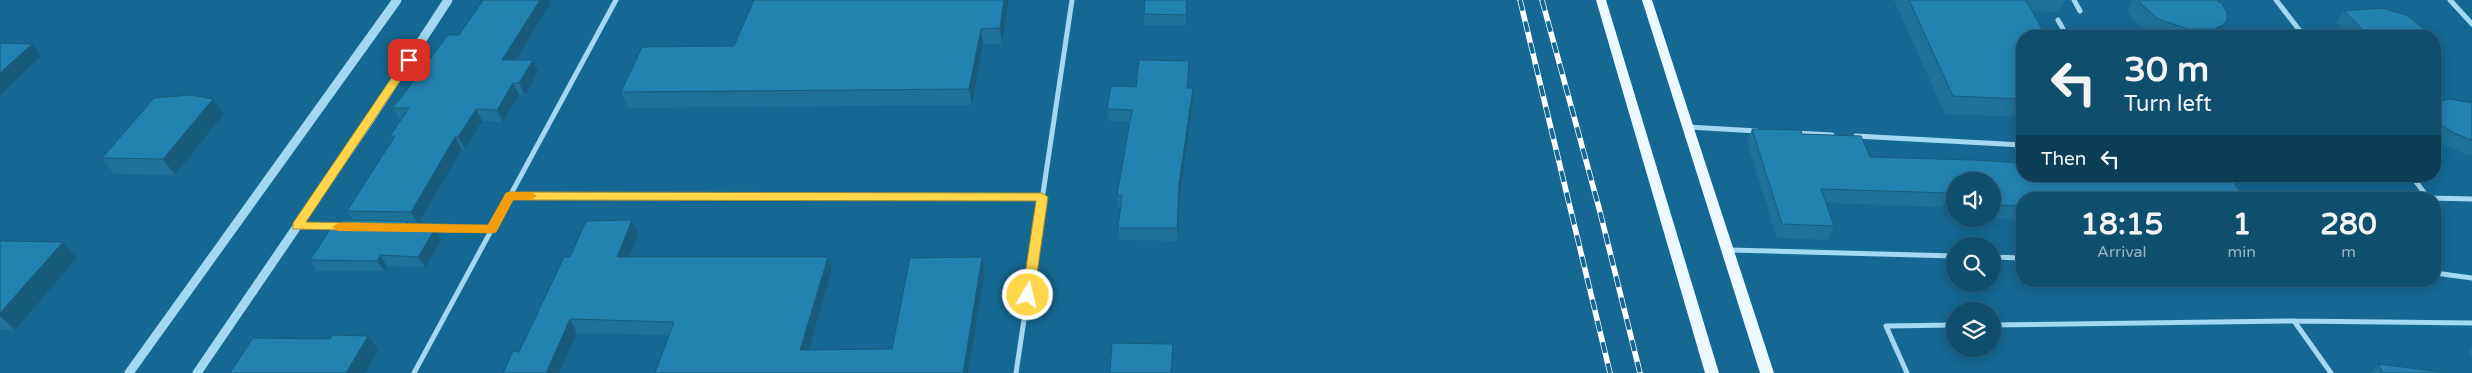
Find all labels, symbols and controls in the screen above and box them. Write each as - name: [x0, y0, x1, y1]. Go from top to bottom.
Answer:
- pin: [388, 39, 430, 81]
- icon: arrive: [395, 46, 423, 74]
- text: 30 m: [2124, 49, 2209, 91]
- icon: left: [2041, 50, 2106, 115]
- text: Turn left: [2124, 91, 2212, 117]
- icon: left: [2096, 145, 2124, 173]
- text: Then: [2041, 148, 2086, 170]
- map controls: [1946, 172, 2001, 357]
- button: sound: [1946, 172, 2001, 227]
- text: 18:15: [2080, 206, 2163, 243]
- text: 1: [2232, 206, 2251, 243]
- text: 280: [2320, 206, 2377, 243]
- button: search: [1946, 237, 2001, 292]
- text: Arrival: [2097, 242, 2147, 262]
- text: min: [2228, 242, 2256, 262]
- text: m: [2341, 242, 2356, 262]
- position arrow: [1001, 268, 1053, 320]
- button: layers: [1946, 302, 2001, 357]

